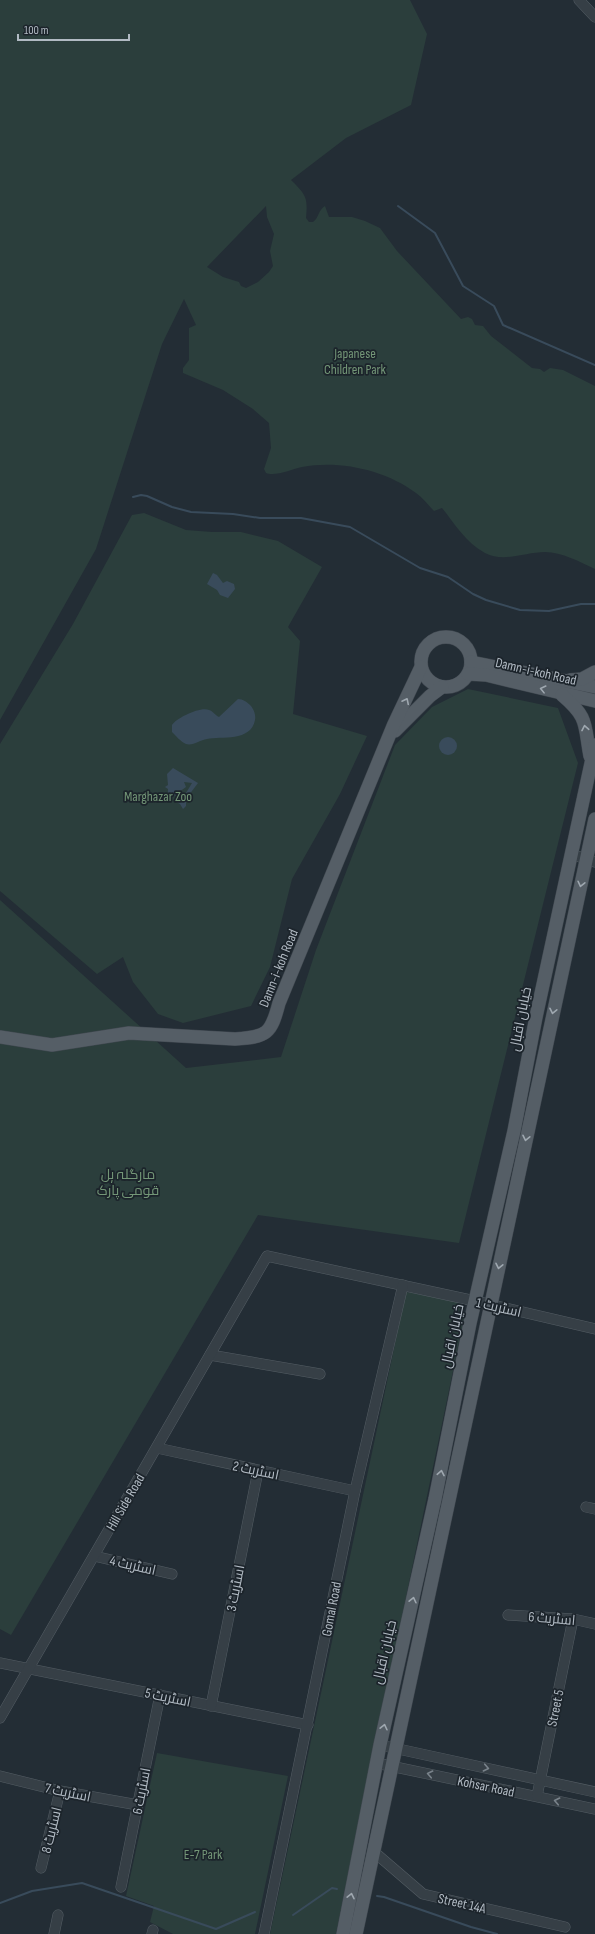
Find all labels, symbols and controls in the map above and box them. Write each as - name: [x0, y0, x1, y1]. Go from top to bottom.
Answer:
- scale bar: [18, 16, 129, 42]
- text: 100 m: [24, 23, 49, 38]
- park label: Japanese Children Park: [324, 345, 387, 378]
- street label: Damn-i-koh Road: [494, 654, 578, 689]
- one-way arrow: [540, 685, 547, 694]
- one-way arrow: [401, 698, 409, 706]
- one-way arrow: [582, 725, 590, 731]
- park label: Marghazar Zoo: [124, 788, 192, 805]
- one-way arrow: [577, 881, 585, 887]
- street label: Damn-i-koh Road: [255, 927, 302, 1010]
- street label: خیابان اقبال: [506, 985, 535, 1053]
- one-way arrow: [550, 1008, 558, 1014]
- one-way arrow: [522, 1135, 530, 1141]
- park label: مارگلہ ہل قومی پارک: [97, 1166, 159, 1200]
- one-way arrow: [496, 1262, 504, 1269]
- street label: اسٹریٹ 1: [475, 1294, 523, 1321]
- street label: خیابان اقبال: [437, 1302, 468, 1370]
- street label: اسٹریٹ 2: [231, 1457, 281, 1484]
- one-way arrow: [436, 1470, 444, 1476]
- street label: Hill Side Road: [102, 1471, 149, 1534]
- street label: اسٹریٹ 4: [108, 1552, 158, 1579]
- street label: اسٹریٹ 3: [223, 1563, 248, 1613]
- street label: Gomal Road: [318, 1580, 345, 1638]
- one-way arrow: [408, 1597, 416, 1603]
- street label: اسٹریٹ 6: [528, 1608, 576, 1629]
- street label: خیابان اقبال: [369, 1618, 400, 1686]
- street label: اسٹریٹ 5: [143, 1684, 192, 1711]
- street label: Street 5: [543, 1688, 568, 1728]
- one-way arrow: [379, 1724, 387, 1730]
- one-way arrow: [483, 1763, 489, 1772]
- street label: اسٹریٹ 6: [129, 1766, 154, 1816]
- one-way arrow: [427, 1770, 433, 1779]
- street label: Kohsar Road: [456, 1772, 516, 1801]
- street label: اسٹریٹ 7: [43, 1779, 92, 1806]
- one-way arrow: [554, 1797, 560, 1805]
- street label: اسٹریٹ 8: [38, 1805, 65, 1855]
- park label: E-7 Park: [184, 1846, 223, 1863]
- street label: Street 14A: [436, 1890, 488, 1917]
- one-way arrow: [346, 1893, 354, 1899]

